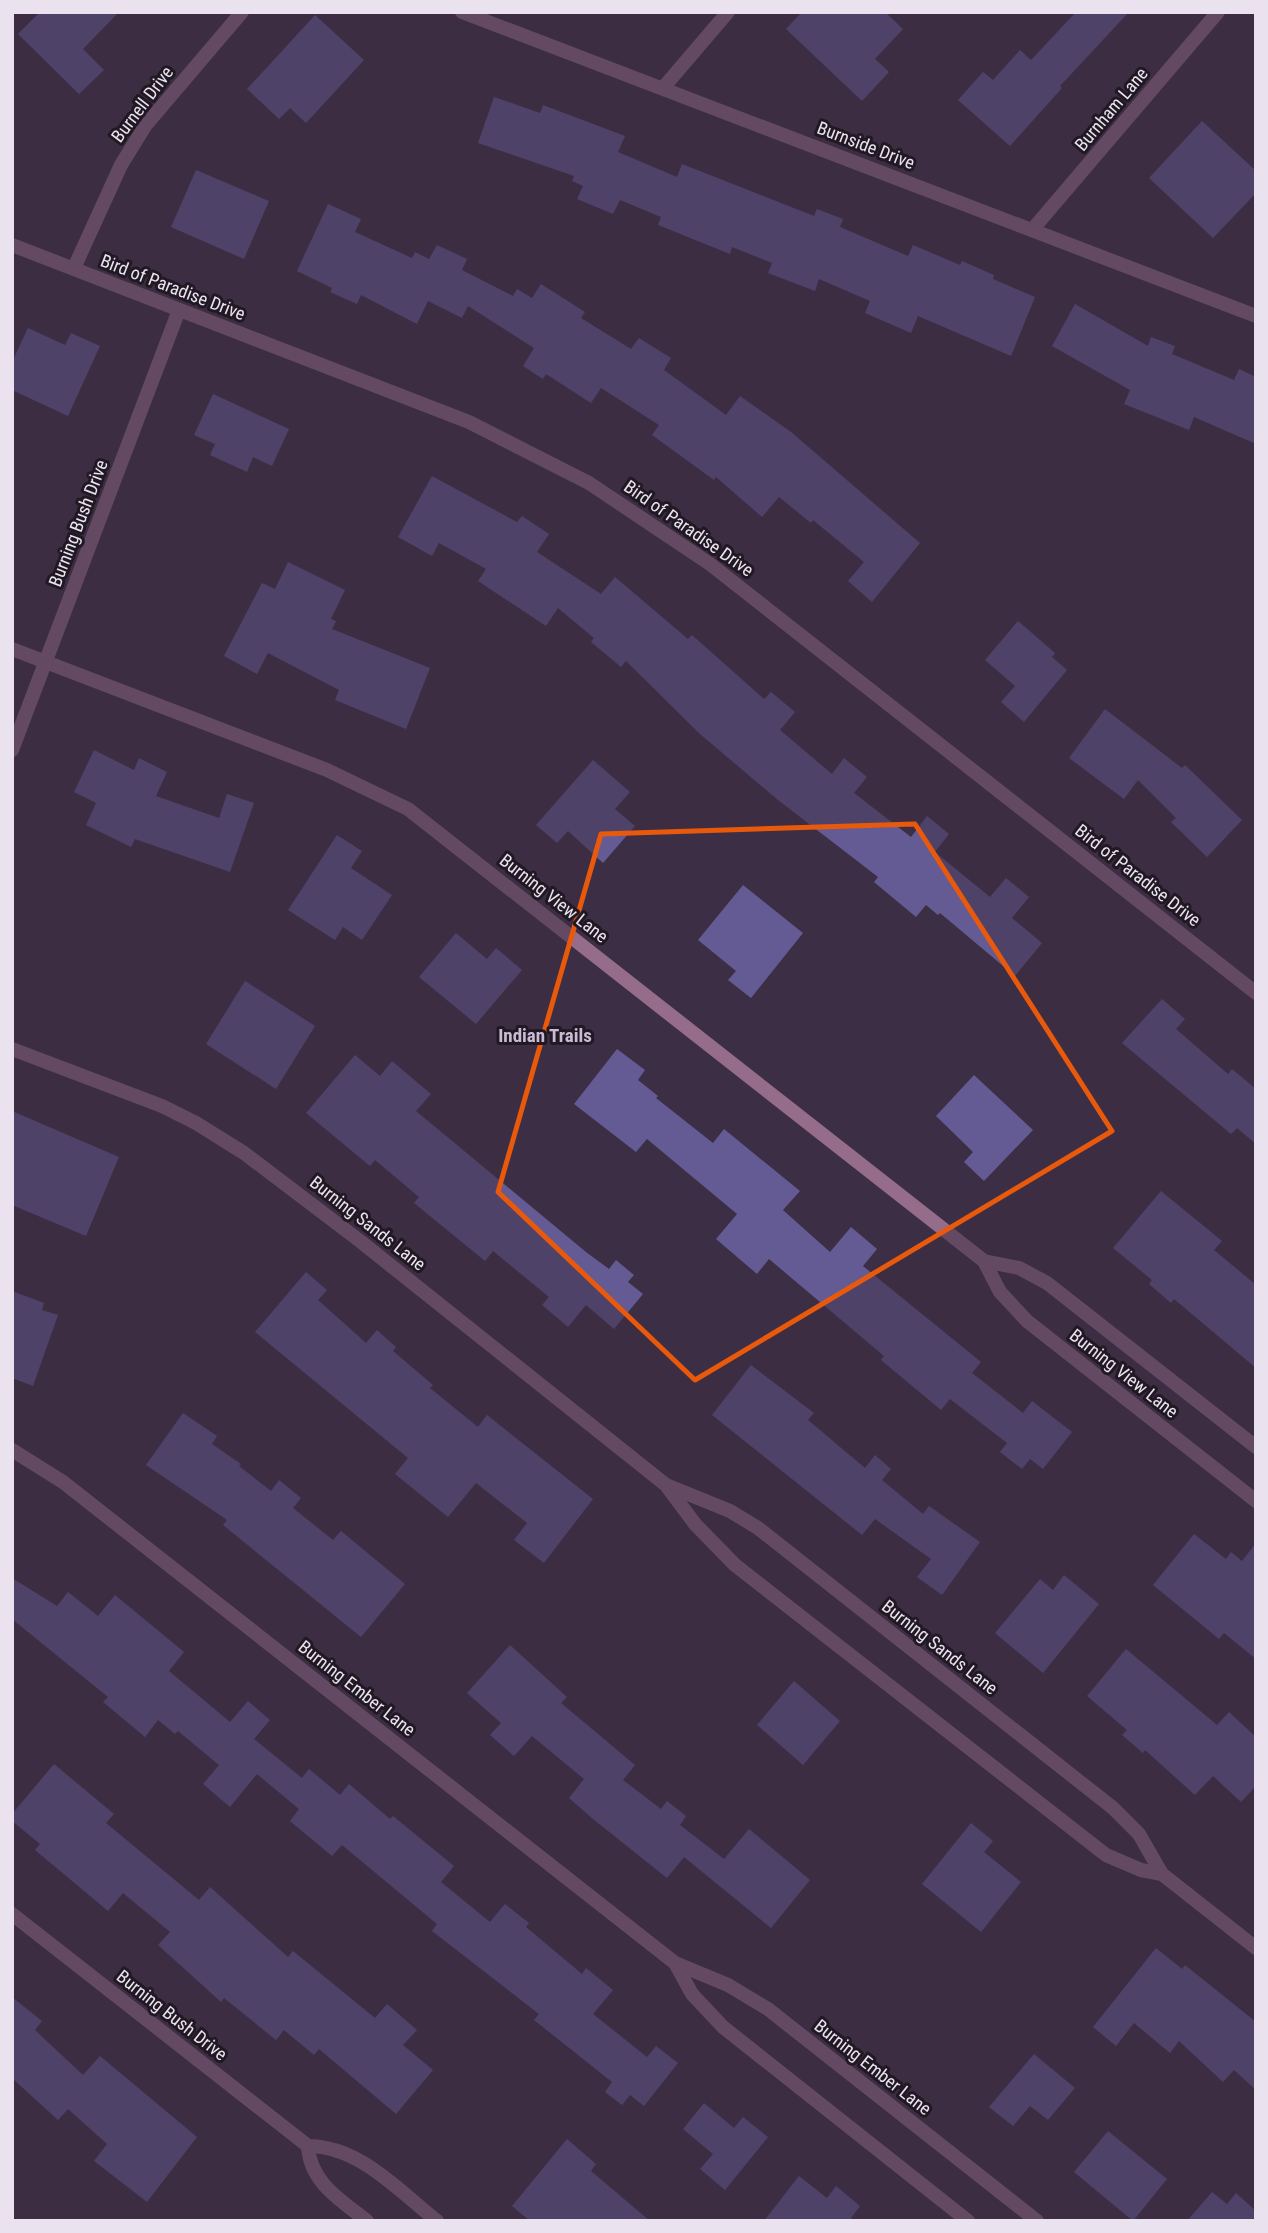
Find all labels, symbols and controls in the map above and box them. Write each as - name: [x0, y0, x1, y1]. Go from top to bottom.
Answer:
- street label: Burnell Drive: [107, 62, 177, 146]
- street label: Burnham Lane: [1070, 63, 1152, 155]
- street label: Burnside Drive: [814, 117, 918, 173]
- street label: Bird of Paradise Drive: [98, 250, 248, 324]
- street label: Burning Bush Drive: [44, 457, 112, 589]
- street label: Bird of Paradise Drive: [620, 475, 758, 581]
- street label: Bird of Paradise Drive: [1071, 820, 1205, 930]
- street label: Burning View Lane: [496, 849, 612, 947]
- district label: Indian Trails: [498, 1024, 592, 1047]
- street label: Burning Sands Lane: [306, 1171, 430, 1275]
- street label: Burning View Lane: [1066, 1324, 1182, 1422]
- street label: Burning Sands Lane: [878, 1595, 1002, 1699]
- street label: Burning Ember Lane: [294, 1636, 420, 1740]
- street label: Burning Bush Drive: [113, 1965, 231, 2065]
- street label: Burning Ember Lane: [810, 2015, 936, 2119]

